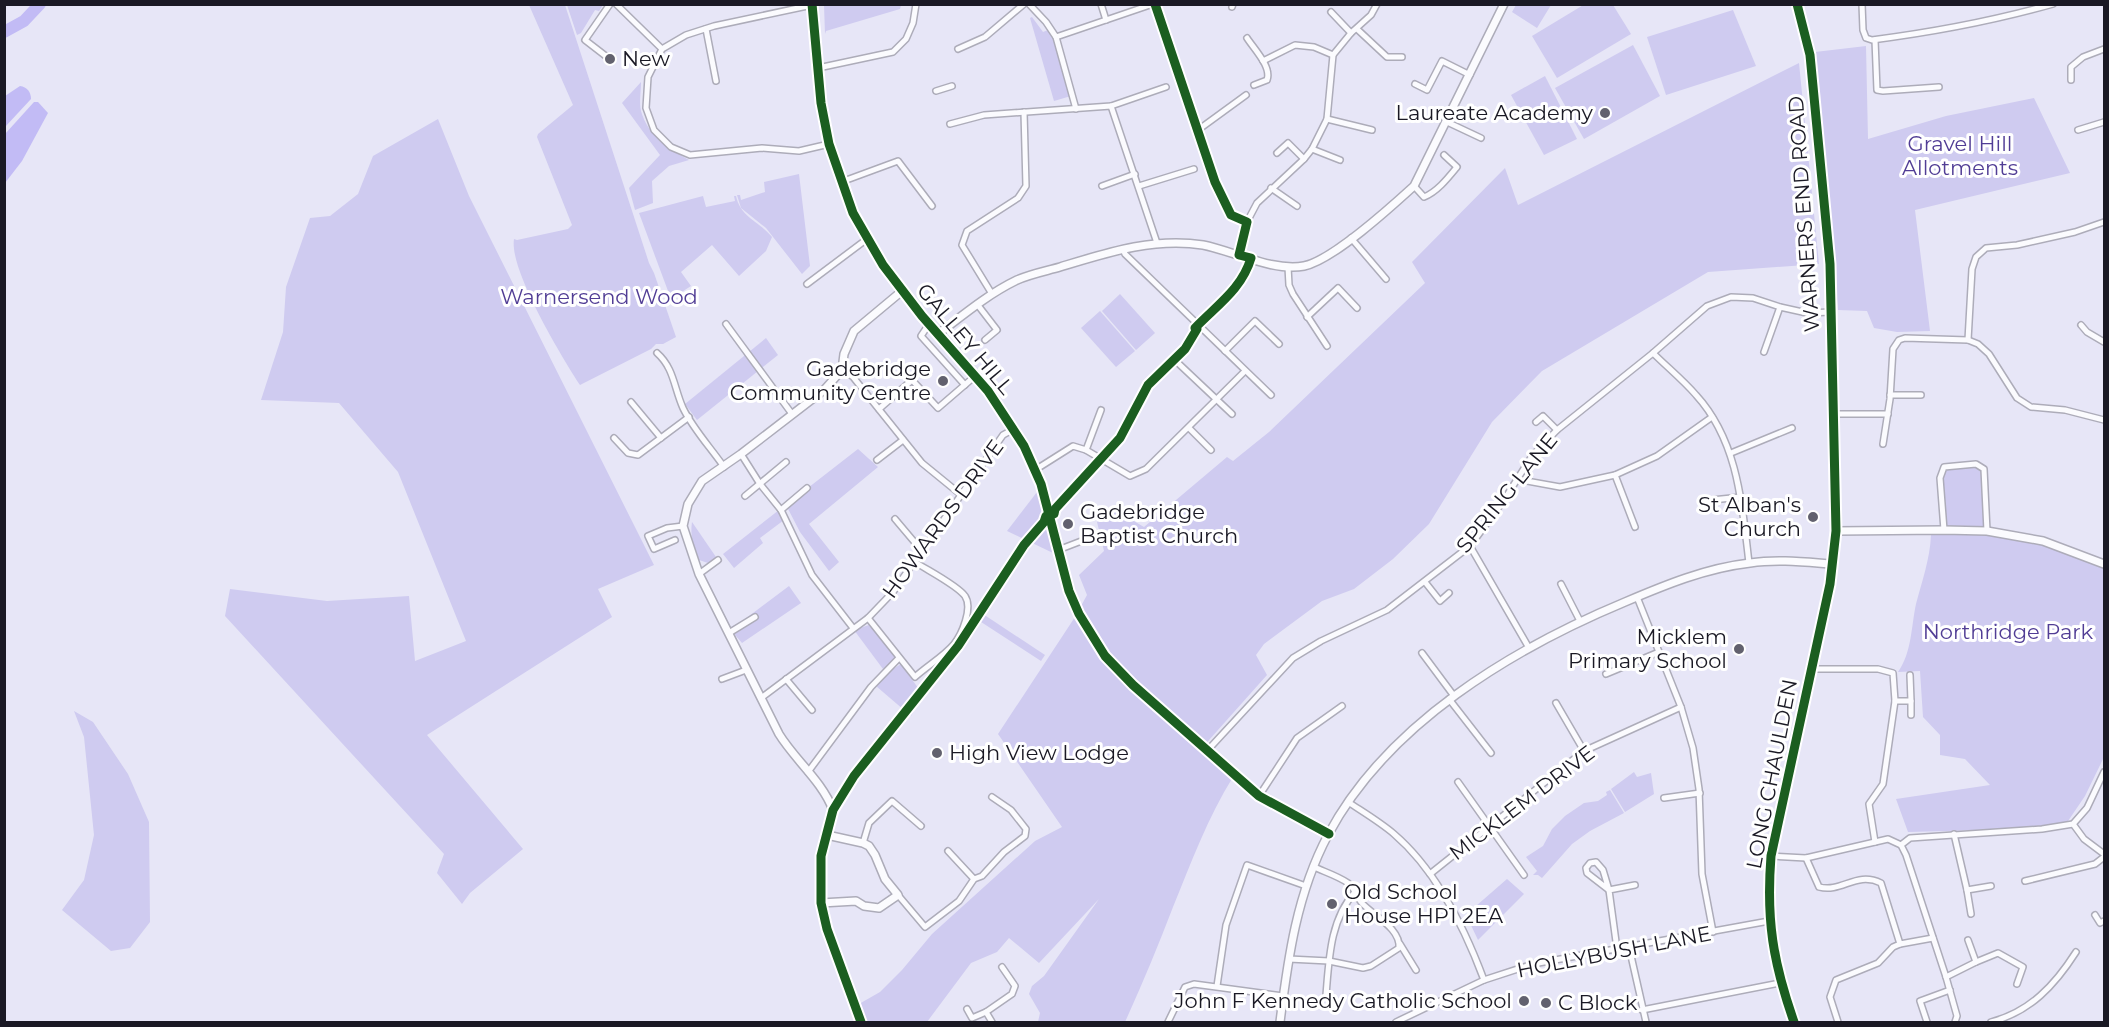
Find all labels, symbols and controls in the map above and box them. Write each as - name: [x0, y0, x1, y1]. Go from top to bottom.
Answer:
- place label: New: [622, 46, 671, 71]
- marker: New: [603, 52, 617, 66]
- street label: WARNERS END ROAD: [1783, 95, 1824, 333]
- place label: Laureate Academy: [1396, 100, 1594, 125]
- marker: Laureate Academy: [1598, 106, 1612, 120]
- park label: Gravel Hill Allotments: [1902, 131, 2018, 180]
- street label: GALLEY HILL: [912, 278, 1019, 400]
- park label: Warnersend Wood: [500, 284, 698, 309]
- place label: Gadebridge Community Centre: [730, 356, 931, 405]
- marker: Gadebridge Community Centre: [936, 374, 950, 388]
- street label: SPRING LANE: [1451, 428, 1562, 558]
- street label: HOWARDS DRIVE: [877, 435, 1008, 603]
- place label: St Alban's Church: [1698, 492, 1801, 541]
- place label: Gadebridge Baptist Church: [1080, 499, 1238, 548]
- marker: St Alban's Church: [1806, 510, 1820, 524]
- marker: Gadebridge Baptist Church: [1061, 517, 1075, 531]
- park label: Northridge Park: [1923, 619, 2094, 644]
- place label: Micklem Primary School: [1568, 624, 1727, 673]
- marker: Micklem Primary School: [1732, 642, 1746, 656]
- street label: LONG CHAULDEN: [1741, 677, 1802, 871]
- place label: High View Lodge: [949, 740, 1129, 765]
- street label: MICKLEM DRIVE: [1444, 740, 1599, 865]
- marker: High View Lodge: [930, 746, 944, 760]
- place label: Old School House HP1 2EA: [1344, 879, 1504, 928]
- marker: Old School House HP1 2EA: [1325, 897, 1339, 911]
- street label: HOLLYBUSH LANE: [1515, 920, 1713, 983]
- place label: John F Kennedy Catholic School: [1173, 988, 1512, 1013]
- place label: C Block: [1558, 990, 1638, 1015]
- marker: John F Kennedy Catholic School: [1517, 994, 1531, 1008]
- marker: C Block: [1539, 996, 1553, 1010]

